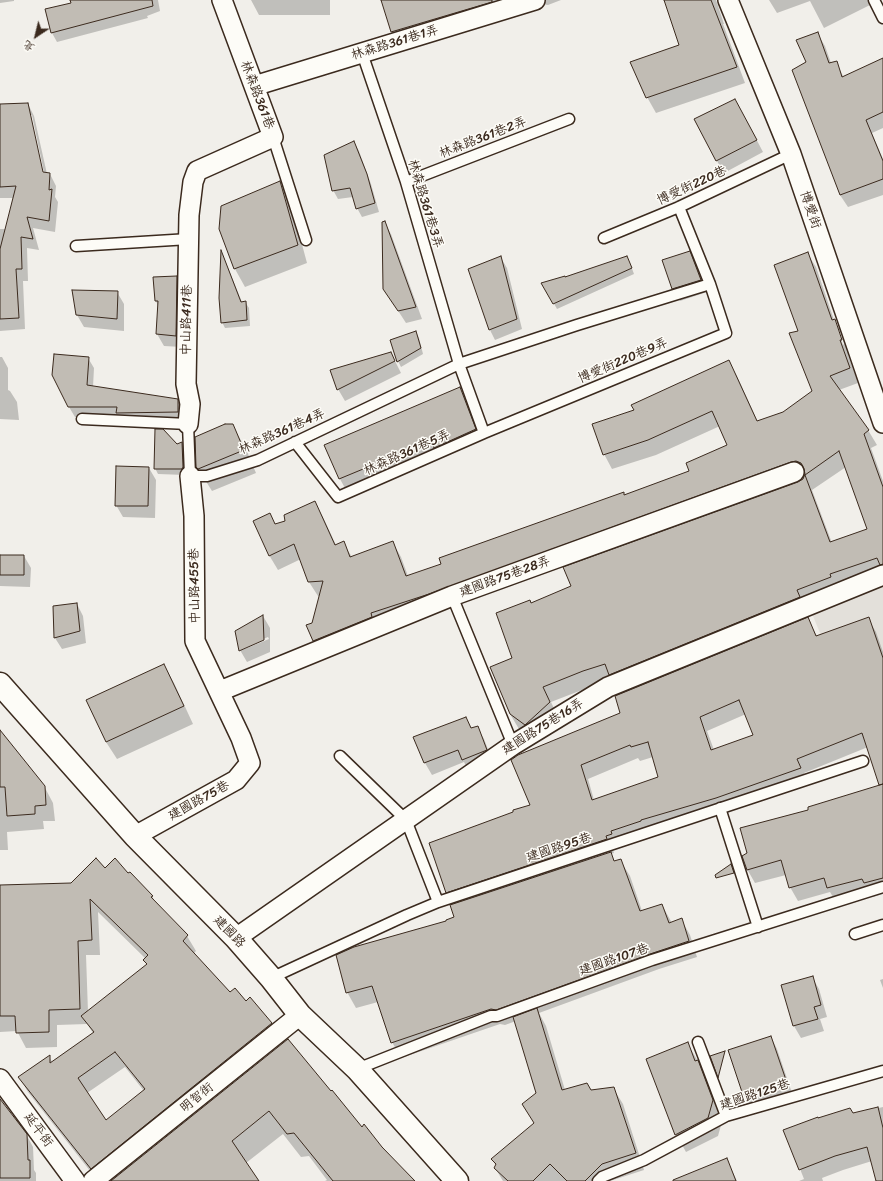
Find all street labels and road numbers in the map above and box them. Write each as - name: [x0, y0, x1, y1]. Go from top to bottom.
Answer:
- street label: 林森路361巷1弄: [349, 22, 441, 64]
- street label: 林森路361巷: [237, 59, 277, 131]
- street label: 林森路361巷2弄: [437, 114, 529, 162]
- street label: 林森路361巷3弄: [404, 158, 446, 250]
- street label: 博愛街220巷: [655, 163, 729, 209]
- street label: 博愛街: [796, 189, 824, 231]
- street label: 中山路411巷: [179, 284, 195, 356]
- street label: 博愛街220巷9弄: [576, 335, 670, 387]
- street label: 林森路361巷4弄: [236, 406, 328, 458]
- street label: 林森路361巷5弄: [361, 427, 453, 479]
- street label: 中山路455巷: [187, 548, 203, 624]
- street label: 建國路75巷28弄: [457, 553, 553, 601]
- street label: 建國路75巷16弄: [499, 696, 587, 758]
- street label: 建國路75巷: [166, 778, 232, 824]
- street label: 建國路95巷: [524, 830, 594, 866]
- street label: 建國路: [210, 913, 248, 951]
- street label: 建國路107巷: [577, 941, 651, 979]
- street label: 建國路125巷: [718, 1076, 792, 1114]
- street label: 明智街: [177, 1080, 217, 1116]
- street label: 延平街: [20, 1110, 56, 1150]

